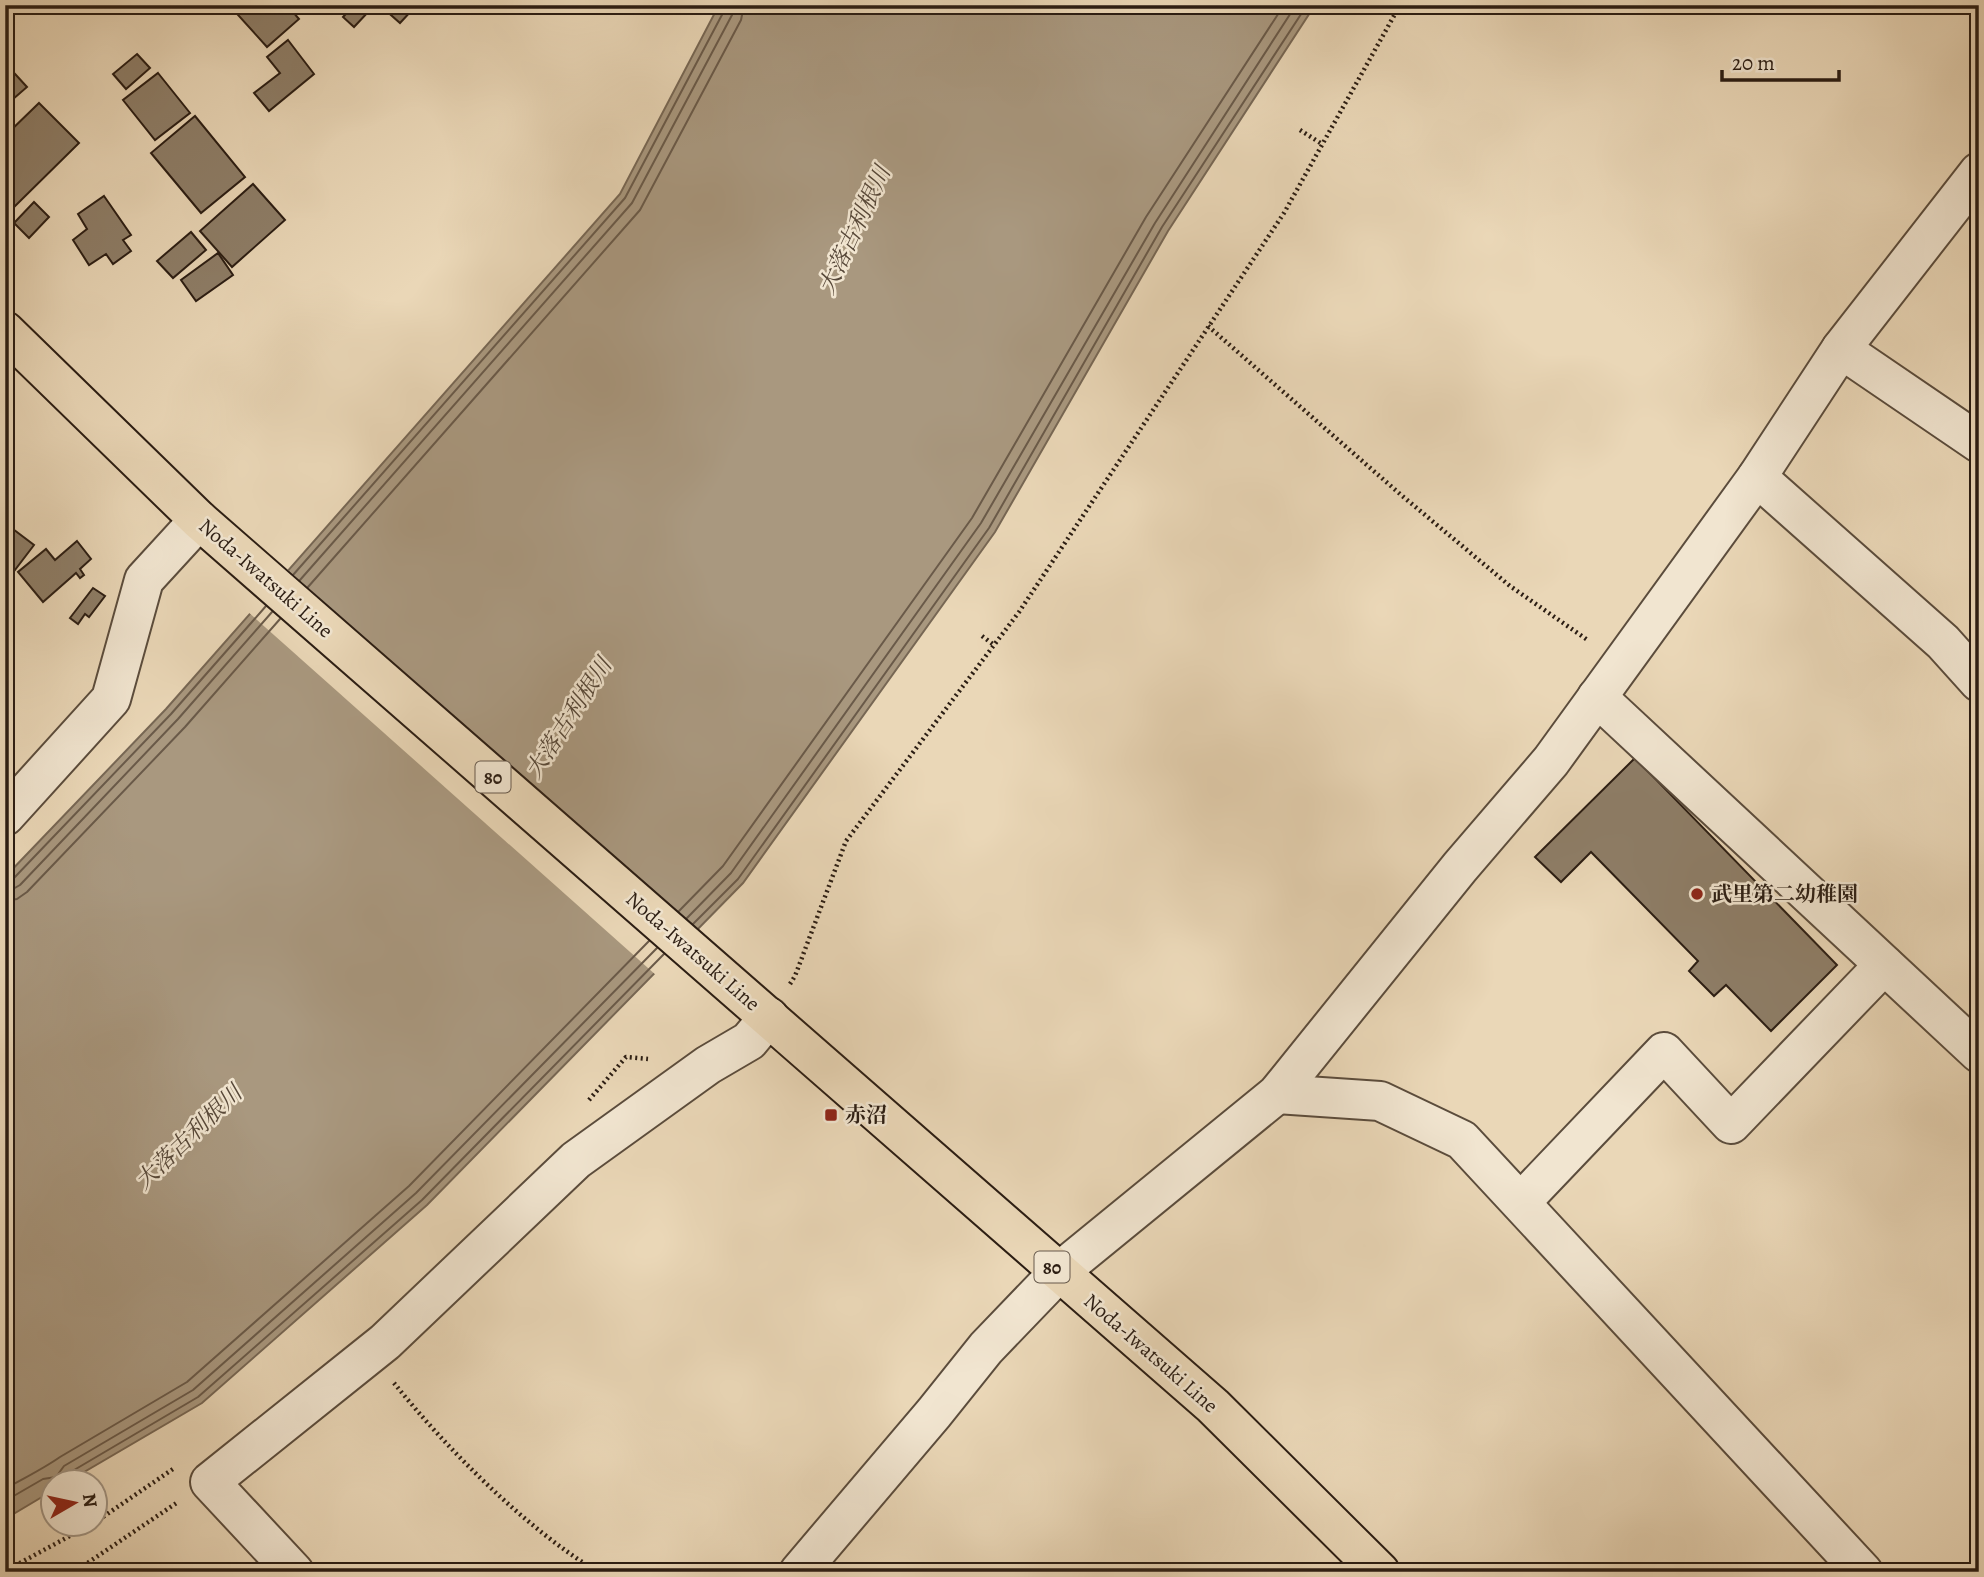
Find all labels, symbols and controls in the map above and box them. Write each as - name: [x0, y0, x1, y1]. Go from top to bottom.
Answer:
- scale bar: [1722, 38, 1839, 82]
- text: 20 m: [1732, 49, 1775, 77]
- water label: 大落古利根川: [811, 158, 899, 299]
- street label: Noda-Iwatsuki Line: [193, 512, 339, 644]
- water label: 大落古利根川: [518, 649, 621, 785]
- road number: 80: [476, 762, 510, 792]
- place label: 武里第二幼稚園: [1711, 880, 1858, 908]
- street label: Noda-Iwatsuki Line: [620, 885, 766, 1017]
- marker: 武里第二幼稚園: [1689, 886, 1705, 902]
- water label: 大落古利根川: [128, 1076, 251, 1196]
- place label: 赤沼: [845, 1101, 887, 1129]
- marker: 赤沼: [823, 1107, 839, 1123]
- road number: 80: [1034, 1252, 1070, 1282]
- street label: Noda-Iwatsuki Line: [1078, 1287, 1224, 1419]
- north arrow: [38, 1468, 108, 1538]
- text: N: [76, 1492, 104, 1510]

